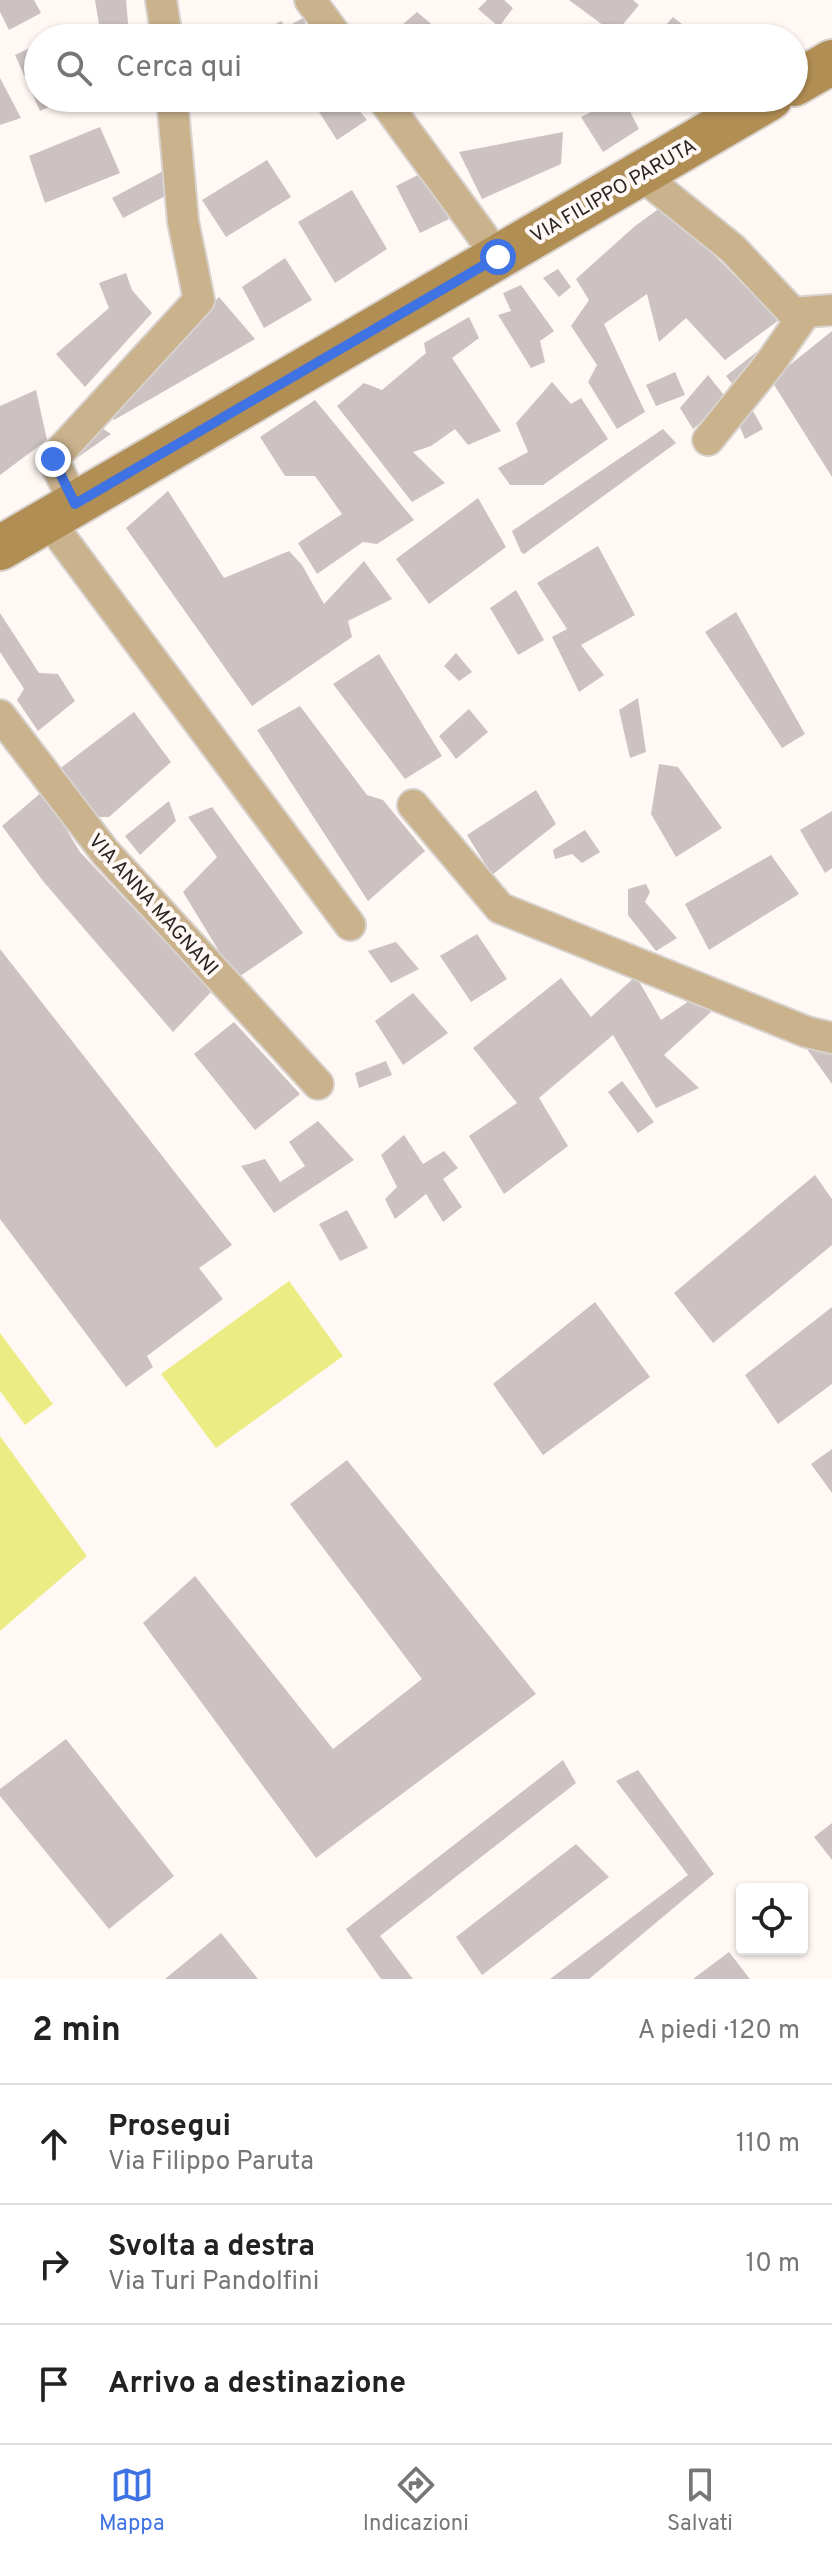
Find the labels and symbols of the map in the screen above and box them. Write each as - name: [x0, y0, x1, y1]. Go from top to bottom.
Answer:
- street label: VIA FILIPPO PARUTA: [526, 134, 702, 250]
- route start: [480, 239, 516, 275]
- route end: [35, 441, 71, 477]
- street label: VIA ANNA MAGNANI: [82, 829, 223, 982]

